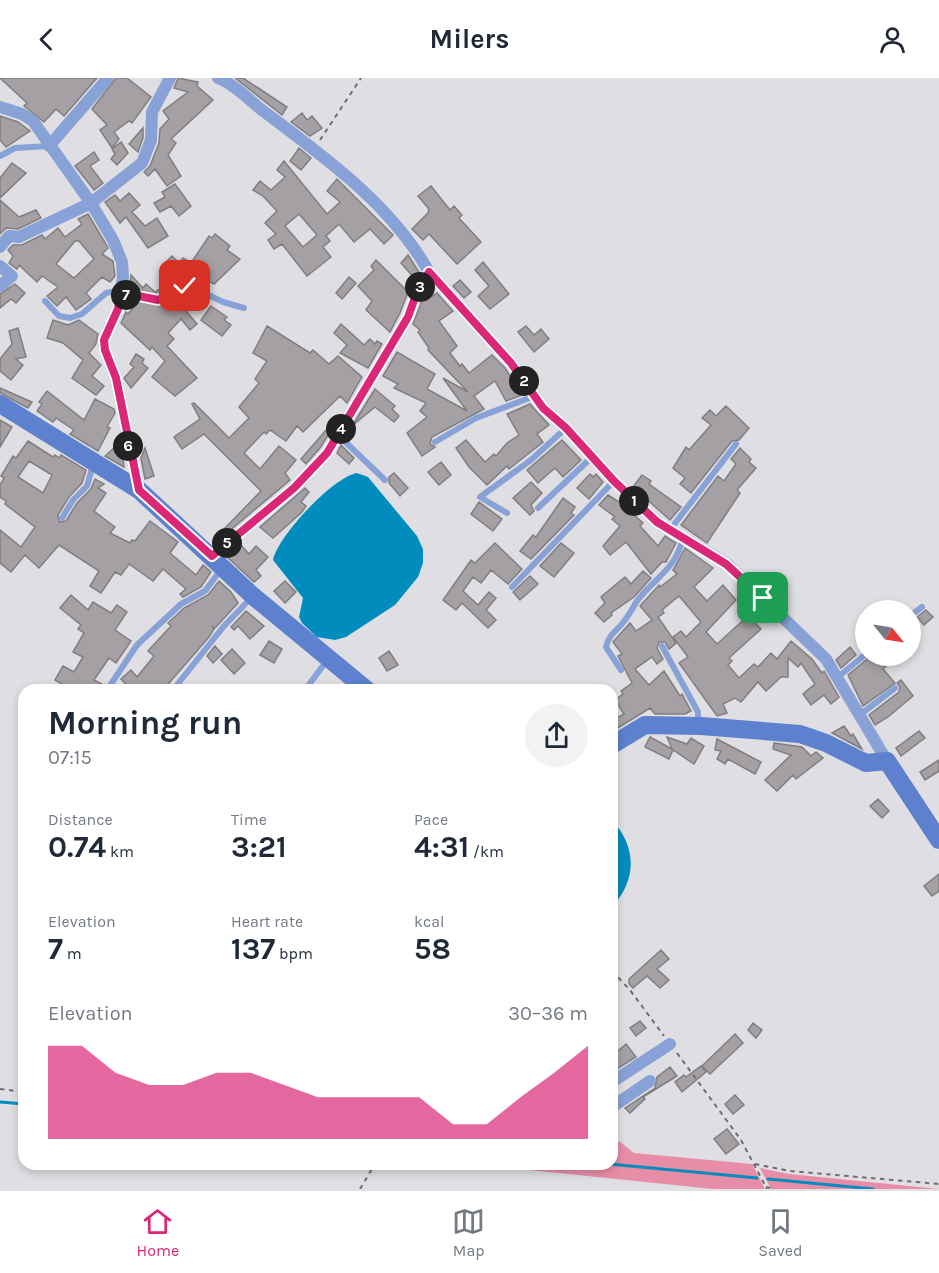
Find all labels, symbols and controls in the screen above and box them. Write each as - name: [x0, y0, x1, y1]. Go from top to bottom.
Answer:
- icon: back: [30, 23, 63, 56]
- text: Milers: [430, 23, 509, 55]
- icon: person: [876, 23, 909, 56]
- pin: [159, 260, 210, 311]
- icon: check: [168, 269, 201, 302]
- pin: 3: [405, 272, 435, 302]
- text: 3: [415, 277, 425, 296]
- pin: 7: [111, 280, 141, 310]
- text: 7: [122, 285, 130, 304]
- pin: 2: [509, 366, 539, 396]
- text: 2: [519, 371, 529, 390]
- pin: 4: [326, 414, 356, 444]
- text: 4: [336, 419, 346, 438]
- pin: 6: [113, 431, 143, 461]
- text: 6: [123, 436, 133, 455]
- pin: 1: [619, 486, 649, 516]
- text: 1: [631, 491, 637, 510]
- pin: 5: [212, 528, 242, 558]
- text: 5: [222, 533, 232, 552]
- pin: [737, 572, 788, 623]
- icon: arrive: [746, 581, 779, 614]
- north arrow: [855, 600, 921, 666]
- map controls: [855, 600, 921, 666]
- text: Morning run: [48, 704, 242, 742]
- button: share: [525, 704, 588, 767]
- text: 07:15: [48, 746, 92, 769]
- text: Distance: [48, 810, 113, 829]
- text: Time: [231, 810, 267, 829]
- text: Pace: [414, 810, 448, 829]
- text: 0.74: [48, 829, 106, 865]
- text: 3:21: [231, 829, 287, 865]
- text: 4:31: [414, 829, 469, 865]
- text: km: [106, 842, 134, 861]
- text: /km: [469, 842, 504, 861]
- text: Elevation: [48, 912, 116, 931]
- text: Heart rate: [231, 912, 303, 931]
- text: kcal: [414, 912, 445, 931]
- text: 7: [48, 931, 63, 967]
- text: 137: [231, 931, 275, 967]
- text: 58: [414, 931, 451, 967]
- text: m: [63, 944, 82, 963]
- text: bpm: [275, 944, 313, 963]
- text: Elevation: [48, 1002, 133, 1025]
- text: 30–36 m: [508, 1002, 588, 1025]
- tab: Home: [137, 1205, 179, 1260]
- tab: Map: [452, 1205, 485, 1260]
- tab: Saved: [758, 1205, 802, 1260]

